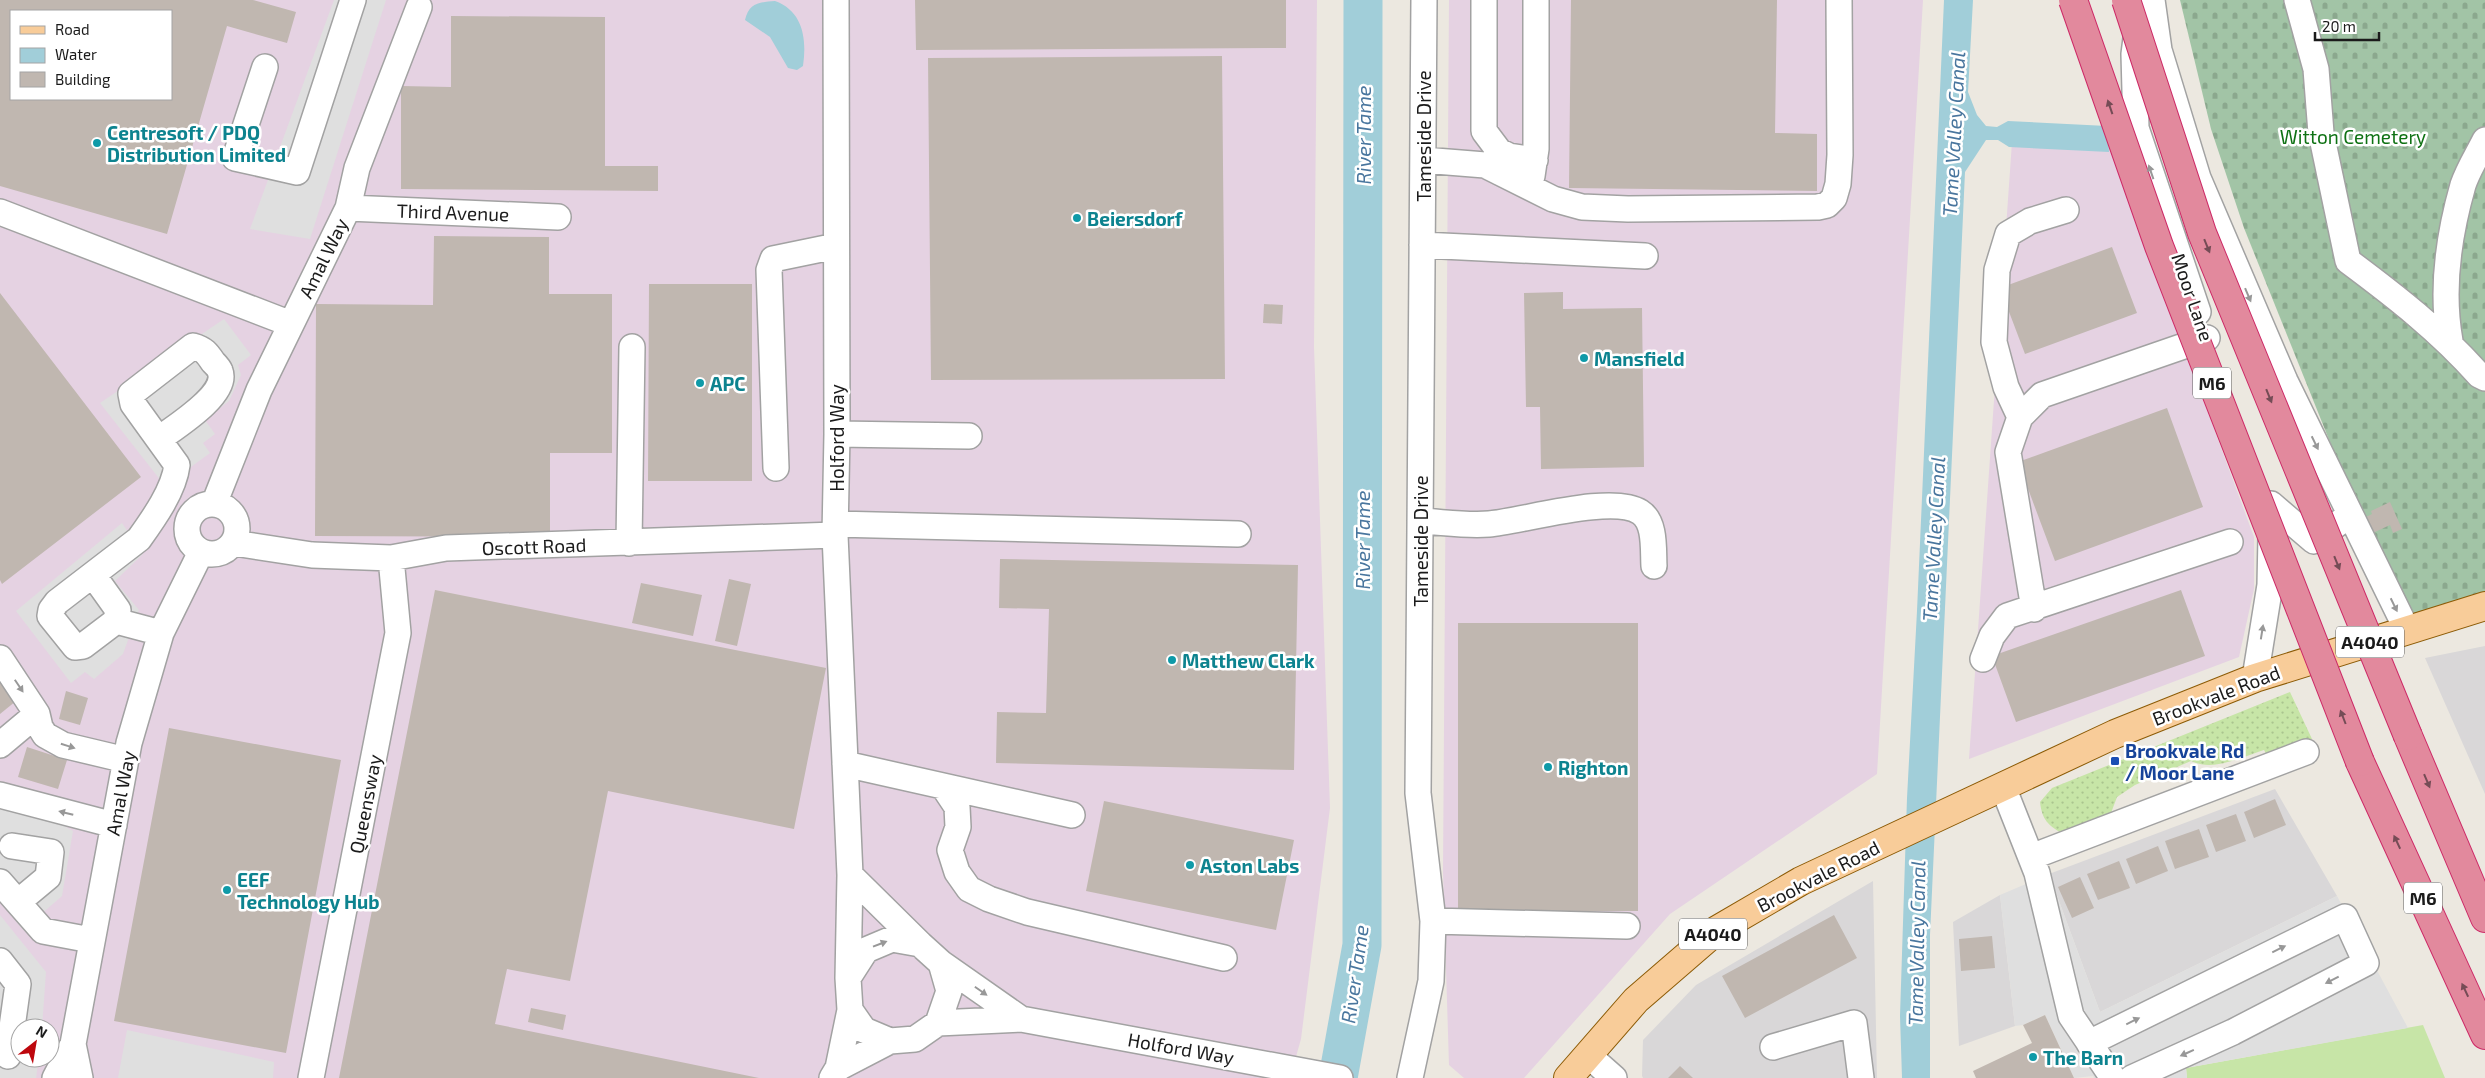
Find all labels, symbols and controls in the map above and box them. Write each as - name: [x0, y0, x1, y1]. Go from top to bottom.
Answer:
- legend: [10, 10, 172, 100]
- scale bar: [2315, 10, 2379, 42]
- text: 20 m: [2322, 17, 2356, 35]
- text: Road: [55, 20, 90, 38]
- text: Water: [55, 45, 97, 63]
- water label: Tame Valley Canal: [1937, 51, 1970, 217]
- text: Building: [55, 70, 111, 88]
- street label: Tameside Drive: [1412, 70, 1435, 202]
- water label: River Tame: [1351, 85, 1375, 185]
- one-way arrow: [2106, 99, 2114, 114]
- place label: Centresoft / PDQ Distribution Limited: [107, 121, 286, 166]
- park label: Witton Cemetery: [2280, 125, 2426, 148]
- marker: Centresoft / PDQ Distribution Limited: [91, 137, 103, 149]
- one-way arrow: [2146, 165, 2154, 180]
- street label: Third Avenue: [396, 199, 510, 225]
- place label: Beiersdorf: [1087, 207, 1184, 230]
- marker: Beiersdorf: [1071, 212, 1083, 224]
- street label: Amal Way: [294, 214, 352, 302]
- one-way arrow: [2204, 239, 2212, 253]
- street label: Moor Lane: [2167, 250, 2219, 344]
- one-way arrow: [2245, 288, 2253, 302]
- place label: Mansfield: [1594, 347, 1685, 370]
- marker: Mansfield: [1578, 352, 1590, 364]
- road number: M6: [2193, 368, 2231, 398]
- place label: APC: [710, 372, 745, 395]
- marker: APC: [694, 377, 706, 389]
- street label: Holford Way: [825, 384, 848, 492]
- one-way arrow: [2265, 389, 2273, 403]
- one-way arrow: [2311, 436, 2319, 450]
- water label: Tame Valley Canal: [1917, 456, 1950, 622]
- street label: Tameside Drive: [1409, 475, 1432, 607]
- water label: River Tame: [1350, 490, 1374, 590]
- street label: Oscott Road: [481, 533, 587, 559]
- one-way arrow: [2333, 556, 2341, 571]
- one-way arrow: [2391, 598, 2399, 612]
- one-way arrow: [2259, 623, 2267, 639]
- road number: A4040: [2336, 626, 2404, 658]
- place label: Matthew Clark: [1182, 649, 1315, 672]
- marker: Matthew Clark: [1166, 654, 1178, 666]
- street label: Brookvale Road: [2149, 660, 2283, 730]
- one-way arrow: [14, 679, 23, 693]
- one-way arrow: [2338, 710, 2346, 724]
- place label: Brookvale Rd / Moor Lane: [2125, 739, 2244, 784]
- one-way arrow: [61, 742, 76, 750]
- street label: Amal Way: [100, 748, 140, 838]
- street label: Queensway: [344, 752, 386, 856]
- marker: Brookvale Rd / Moor Lane: [2109, 755, 2121, 767]
- place label: Righton: [1558, 756, 1628, 779]
- marker: Righton: [1542, 761, 1554, 773]
- one-way arrow: [2423, 774, 2431, 788]
- one-way arrow: [59, 808, 74, 816]
- street label: Brookvale Road: [1753, 835, 1883, 917]
- one-way arrow: [2393, 835, 2401, 850]
- place label: Aston Labs: [1200, 854, 1299, 877]
- marker: Aston Labs: [1184, 859, 1196, 871]
- water label: Tame Valley Canal: [1903, 860, 1930, 1026]
- place label: EEF Technology Hub: [237, 868, 380, 914]
- road number: M6: [2404, 882, 2442, 914]
- marker: EEF Technology Hub: [221, 884, 233, 896]
- road number: A4040: [1679, 919, 1747, 950]
- water label: River Tame: [1335, 923, 1373, 1025]
- one-way arrow: [873, 940, 888, 948]
- one-way arrow: [2271, 945, 2286, 953]
- one-way arrow: [2325, 976, 2340, 984]
- one-way arrow: [2460, 983, 2468, 997]
- one-way arrow: [974, 986, 988, 996]
- one-way arrow: [2126, 1017, 2140, 1025]
- north arrow: [10, 1018, 60, 1068]
- text: N: [33, 1022, 51, 1041]
- street label: Holford Way: [1126, 1027, 1236, 1069]
- place label: The Barn: [2043, 1046, 2123, 1069]
- one-way arrow: [2180, 1049, 2194, 1057]
- marker: The Barn: [2027, 1051, 2039, 1063]

